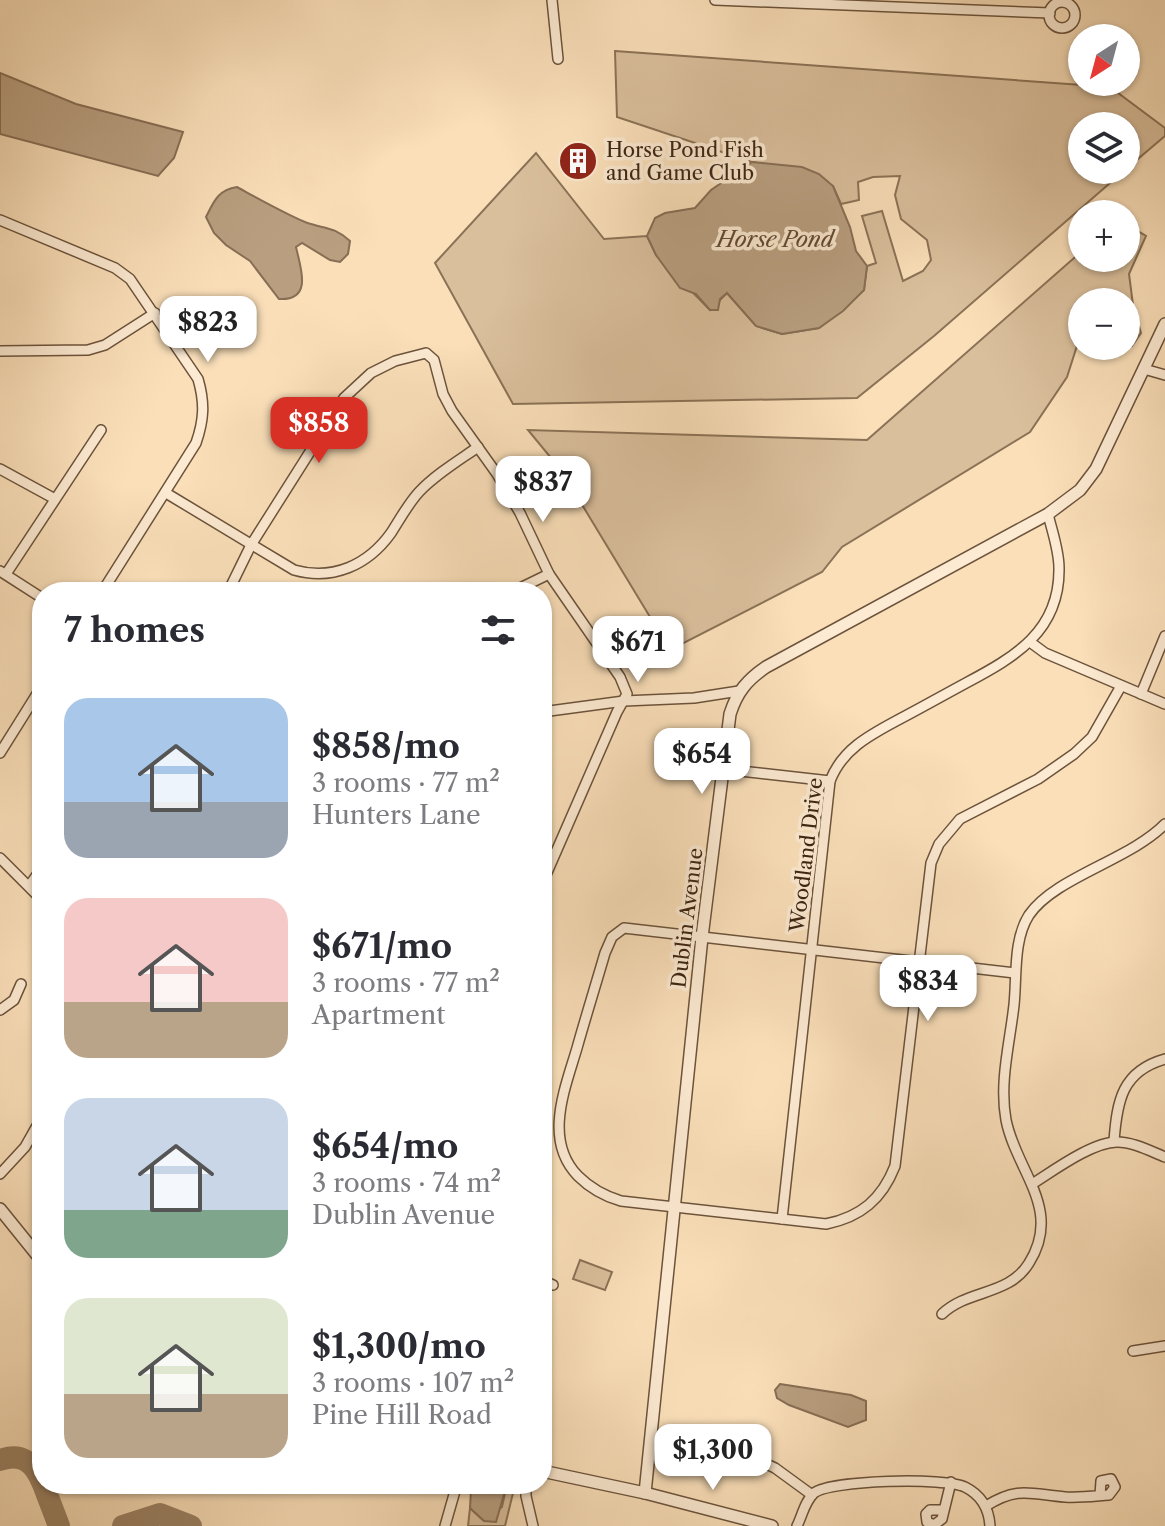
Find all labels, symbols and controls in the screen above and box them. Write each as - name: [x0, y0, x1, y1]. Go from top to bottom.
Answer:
- north arrow: [1068, 24, 1140, 96]
- map controls: [1068, 24, 1140, 360]
- button: layers: [1068, 112, 1140, 184]
- place label: Horse Pond Fish and Game Club: [606, 138, 764, 185]
- building icon: Horse Pond Fish and Game Club: [557, 140, 599, 182]
- button: +: [1068, 200, 1140, 272]
- water label: Horse Pond: [714, 226, 836, 253]
- button: −: [1068, 288, 1140, 360]
- pin: $823: [161, 296, 255, 364]
- text: $823: [178, 306, 238, 338]
- pin: $858: [272, 397, 366, 465]
- text: $858: [289, 407, 349, 439]
- pin: $837: [496, 456, 590, 524]
- text: $837: [514, 466, 572, 498]
- icon: filters: [476, 608, 520, 652]
- text: 7 homes: [64, 609, 205, 651]
- pin: $671: [591, 616, 685, 684]
- text: $671: [610, 626, 666, 658]
- text: $858/mo: [312, 725, 460, 767]
- pin: $654: [655, 728, 749, 796]
- icon: home: [128, 730, 224, 826]
- text: $654: [672, 738, 732, 770]
- text: 3 rooms · 77 m²: [312, 767, 500, 799]
- street label: Woodland Drive: [784, 776, 827, 935]
- text: Hunters Lane: [312, 799, 481, 831]
- street label: Dublin Avenue: [667, 847, 707, 989]
- text: $671/mo: [312, 925, 452, 967]
- icon: home: [128, 930, 224, 1026]
- pin: $834: [881, 955, 975, 1023]
- text: $834: [898, 965, 958, 997]
- text: 3 rooms · 77 m²: [312, 967, 500, 999]
- text: Apartment: [312, 999, 445, 1031]
- text: $654/mo: [312, 1125, 458, 1167]
- icon: home: [128, 1130, 224, 1226]
- text: 3 rooms · 74 m²: [312, 1167, 501, 1199]
- text: Dublin Avenue: [312, 1199, 495, 1231]
- text: $1,300/mo: [312, 1325, 486, 1367]
- icon: home: [128, 1330, 224, 1426]
- text: 3 rooms · 107 m²: [312, 1367, 514, 1399]
- text: Pine Hill Road: [312, 1399, 492, 1431]
- pin: $1,300: [648, 1424, 778, 1492]
- text: $1,300: [672, 1434, 754, 1466]

